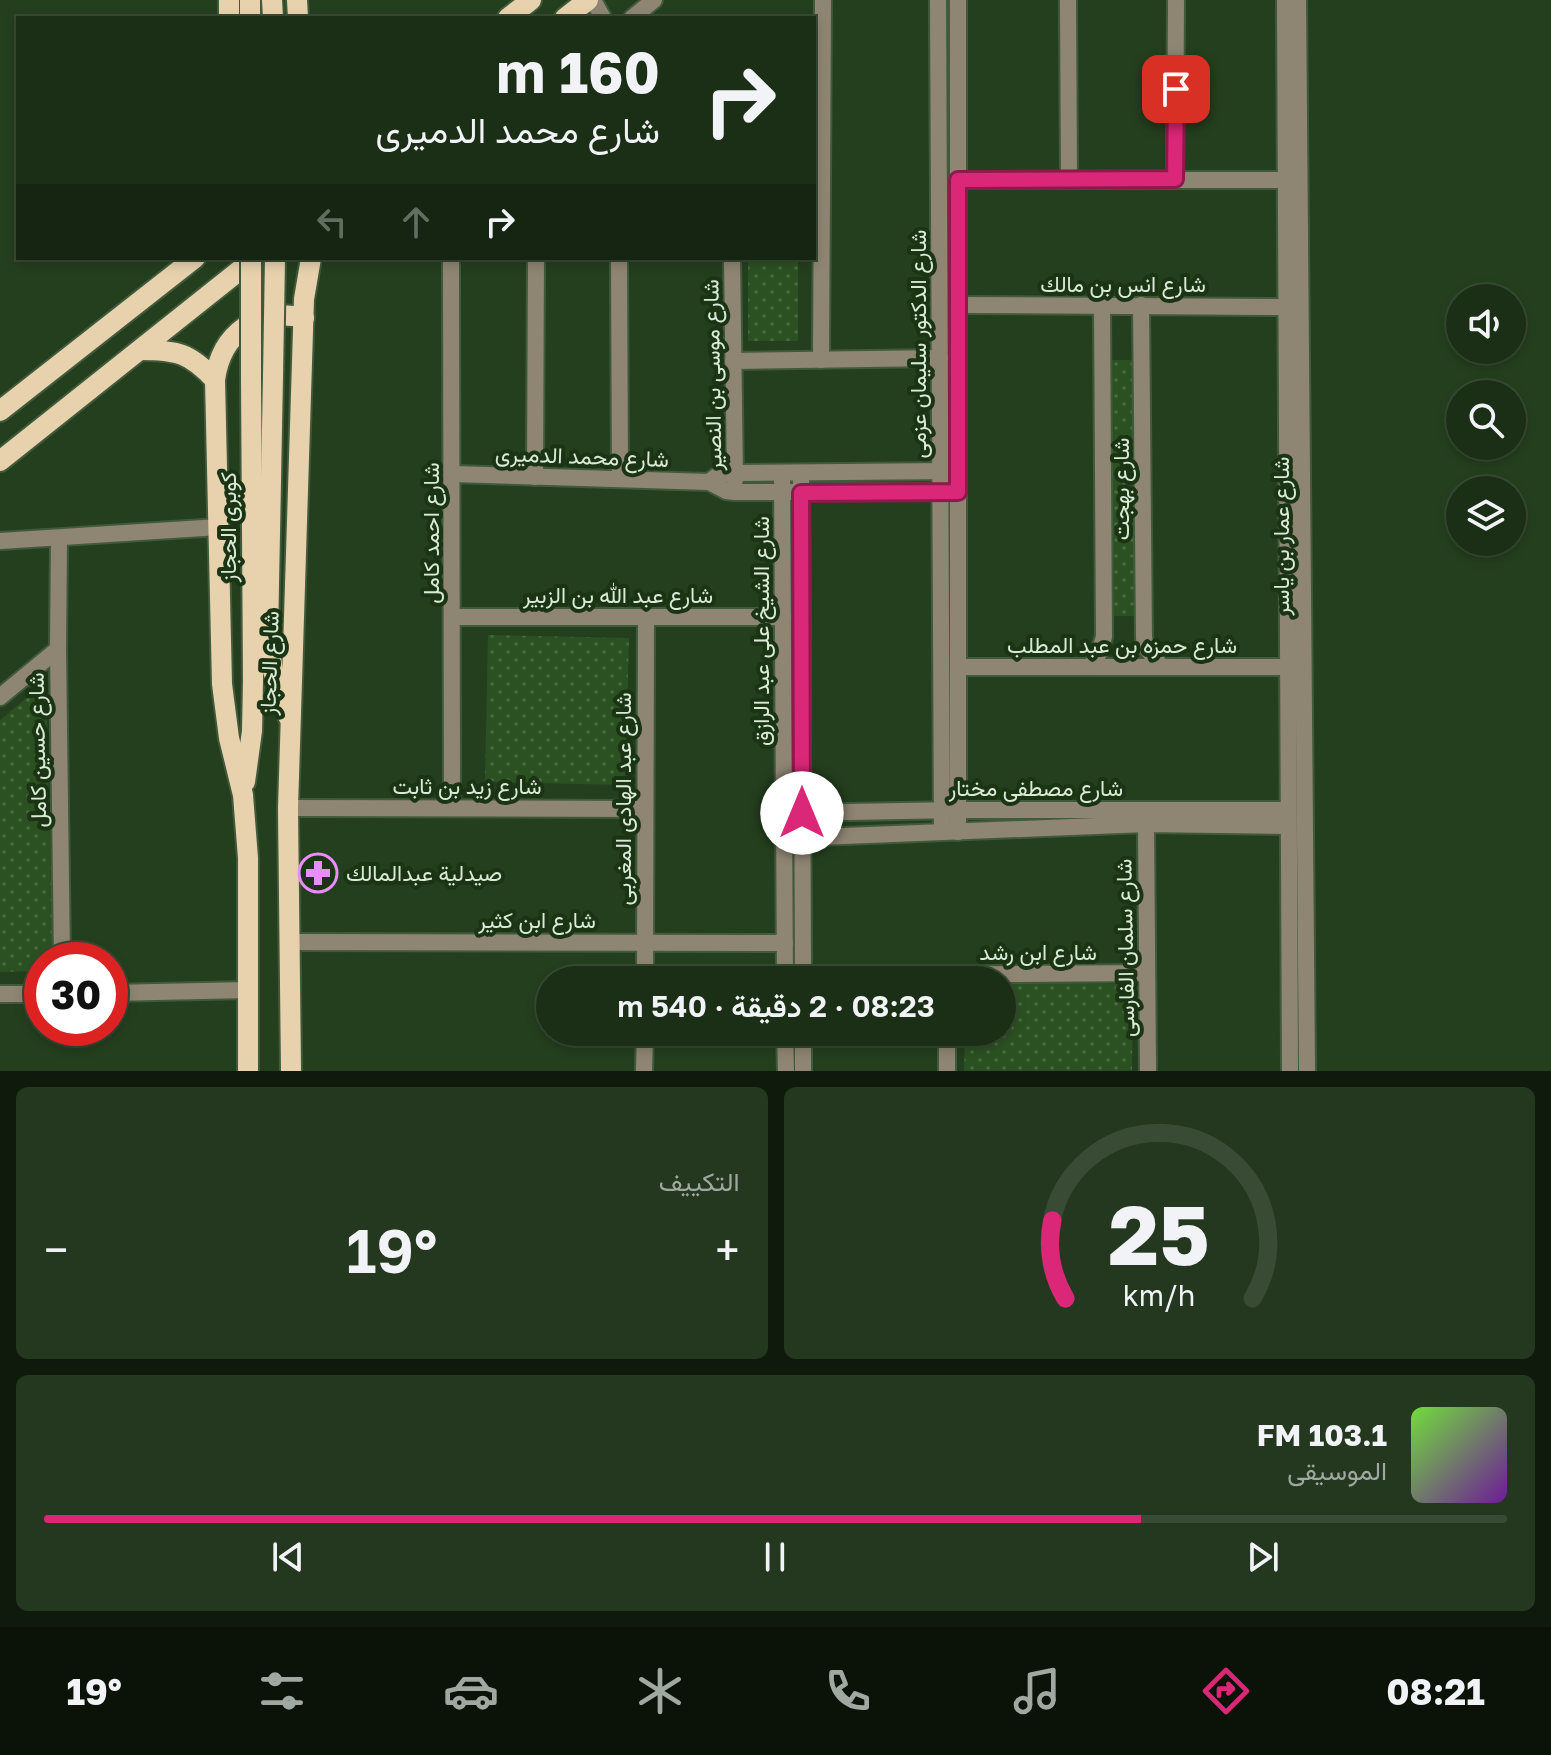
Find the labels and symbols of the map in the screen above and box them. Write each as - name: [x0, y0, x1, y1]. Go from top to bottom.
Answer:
- pin: [1142, 55, 1210, 123]
- street label: شارع الدكتور سليمان عزمى: [904, 230, 933, 458]
- street label: شارع انس بن مالك: [1040, 270, 1206, 299]
- street label: شارع موسى بن النصير: [696, 279, 729, 472]
- street label: شارع بهجت: [1107, 438, 1136, 540]
- street label: شارع محمد الدميرى: [495, 439, 669, 474]
- street label: شارع عمار بن ياسر: [1267, 457, 1296, 616]
- street label: شارع احمد كامل: [417, 462, 446, 604]
- street label: كوبرى الحجاز: [214, 472, 242, 583]
- street label: شارع الشيخ على عبد الرازق: [747, 516, 776, 746]
- street label: شارع عبد الله بن الزبير: [522, 581, 713, 610]
- street label: شارع الحجاز: [253, 610, 286, 717]
- street label: شارع حمزه بن عبد المطلب: [1007, 631, 1237, 660]
- street label: شارع حسين كامل: [22, 672, 53, 828]
- street label: شارع عبد الهادى المغربى: [609, 692, 638, 906]
- position arrow: [760, 771, 844, 855]
- street label: شارع زيد بن ثابت: [392, 772, 542, 801]
- street label: شارع مصطفى مختار: [948, 774, 1123, 803]
- pharmacy icon: صيدلية عبدالمالك: [297, 852, 339, 894]
- place label: صيدلية عبدالمالك: [346, 859, 502, 886]
- street label: شارع سلمان الفارسى: [1109, 859, 1142, 1037]
- street label: شارع ابن كثير: [477, 906, 596, 935]
- street label: شارع ابن رشد: [979, 938, 1097, 967]
- speed limit sign: 30: [24, 942, 128, 1046]

